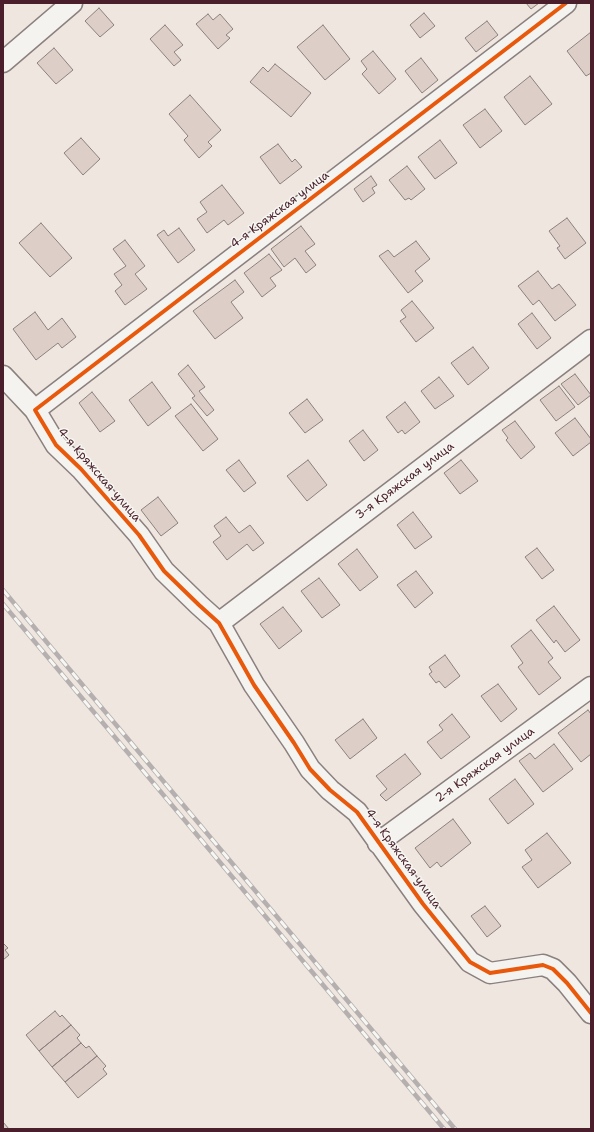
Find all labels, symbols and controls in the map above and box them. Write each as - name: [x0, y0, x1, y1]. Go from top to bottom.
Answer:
- street label: 4-я Кряжская улица: [228, 168, 332, 252]
- street label: 4-я Кряжская улица: [54, 425, 144, 525]
- street label: 3-я Кряжская улица: [353, 439, 457, 523]
- street label: 2-я Кряжская улица: [433, 724, 537, 806]
- street label: 4-я Кряжская улица: [362, 806, 444, 912]

